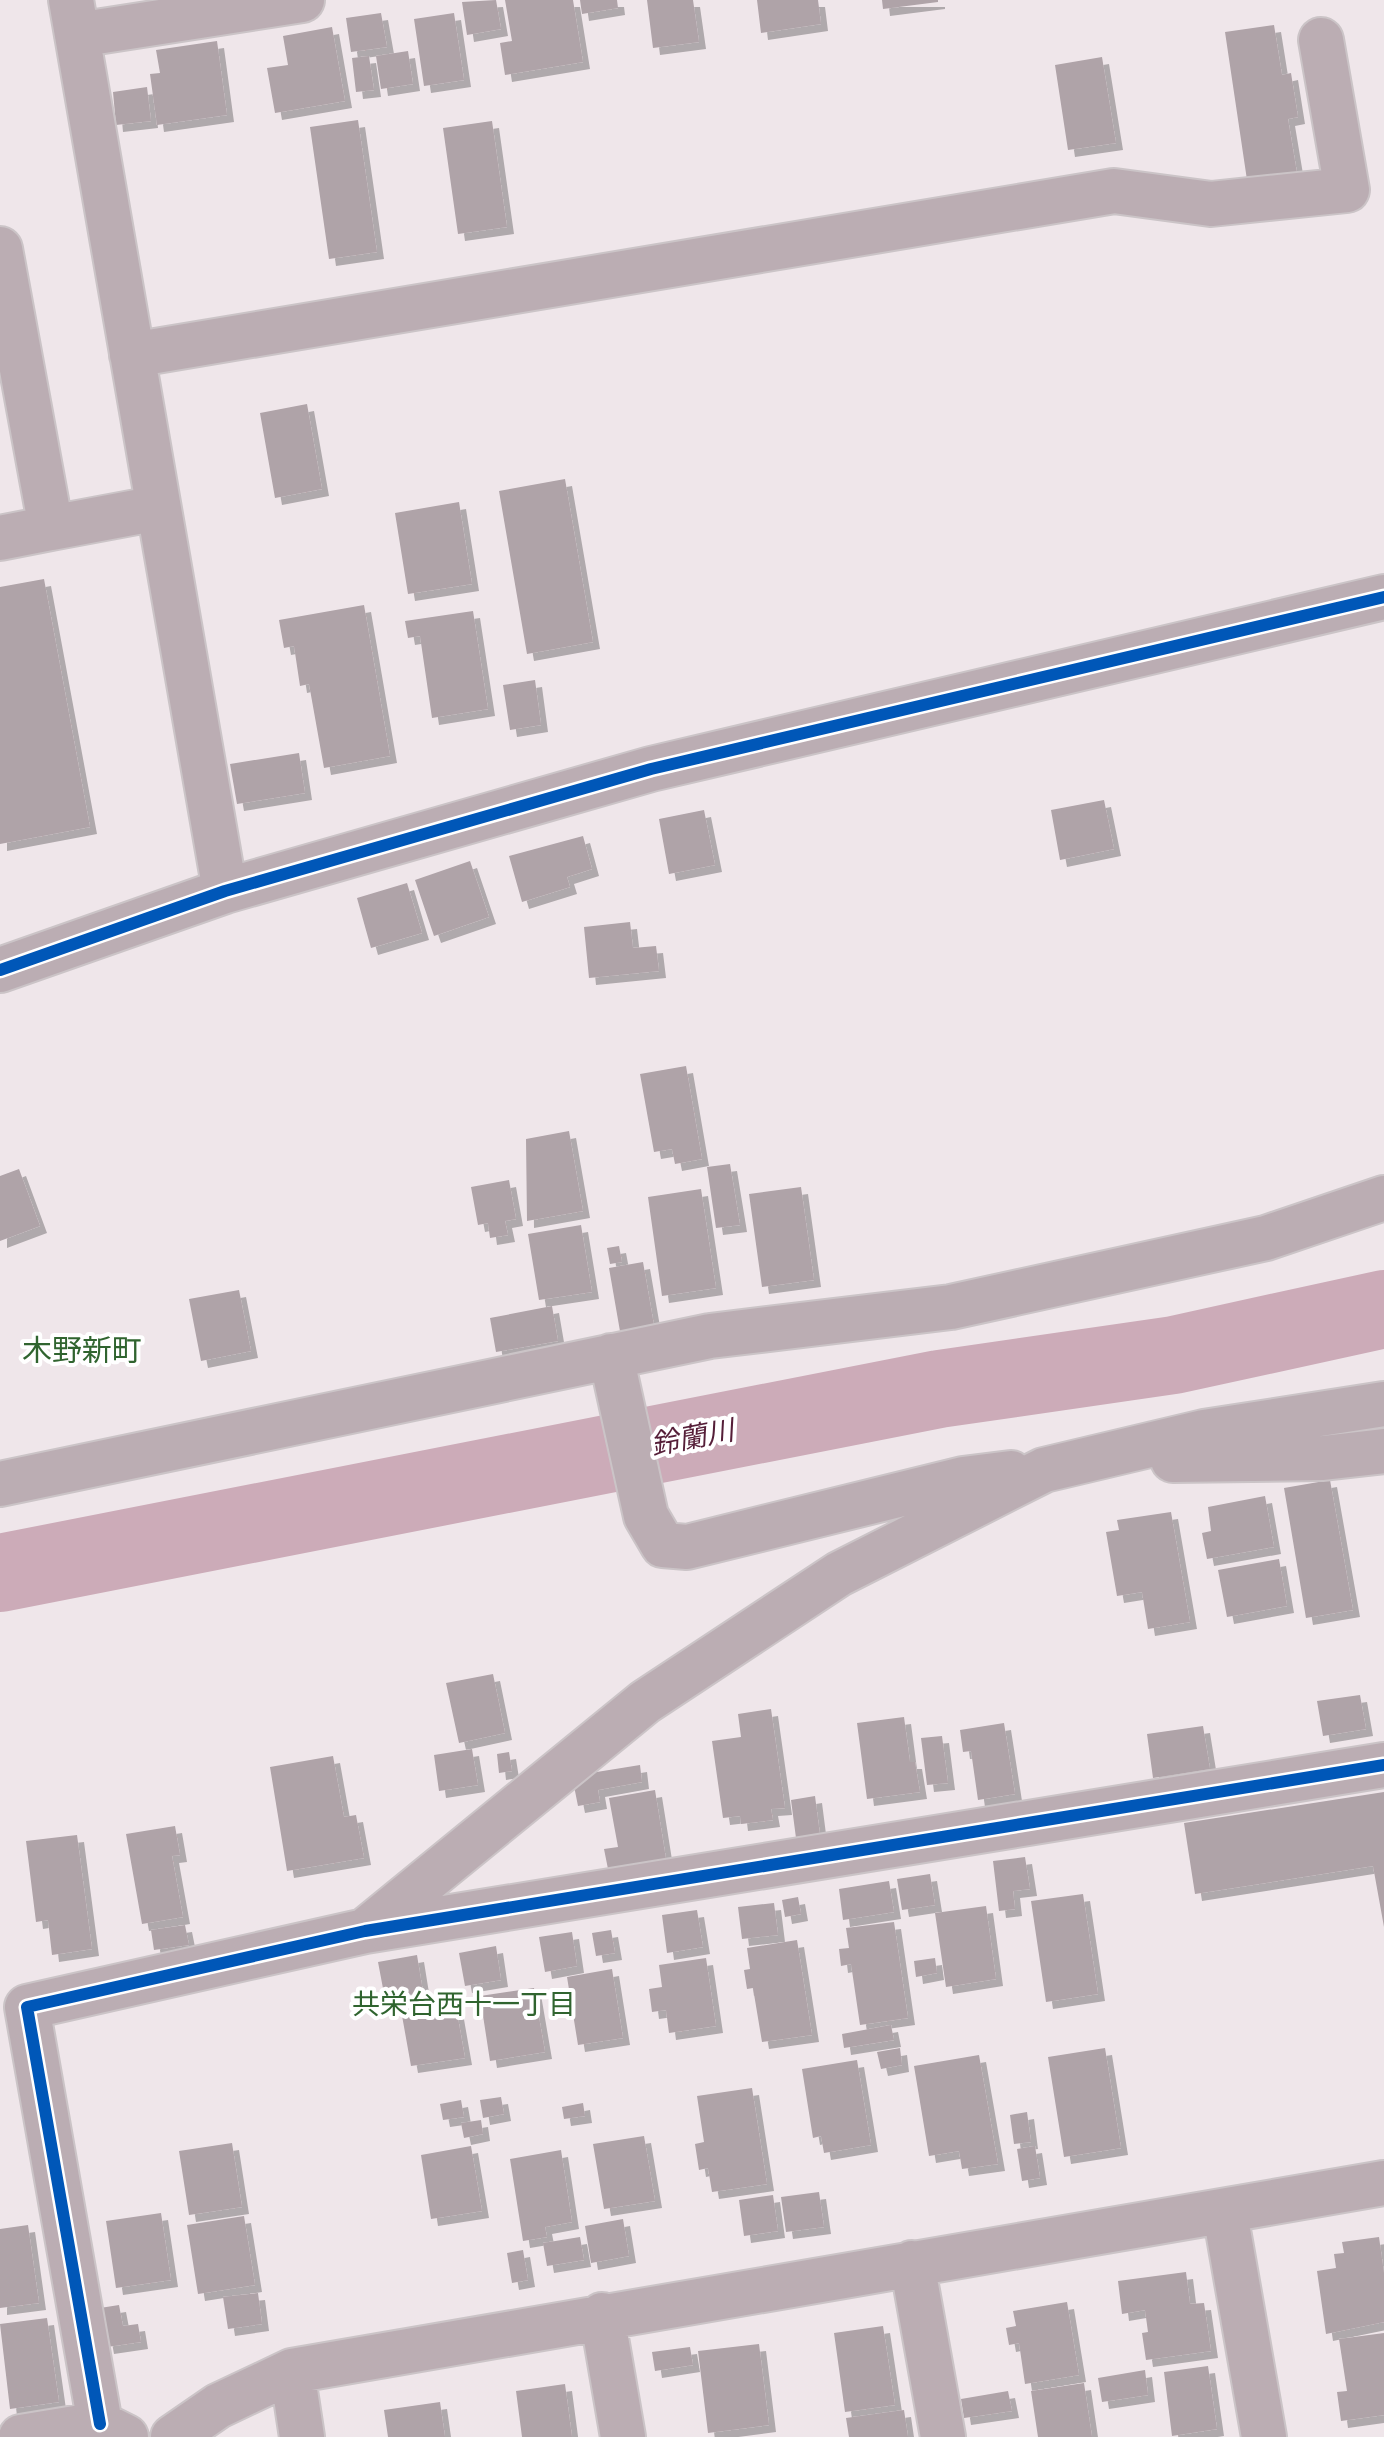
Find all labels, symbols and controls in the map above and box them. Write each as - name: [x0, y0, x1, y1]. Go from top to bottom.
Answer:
- district label: 木野新町: [22, 1332, 142, 1369]
- water label: 鈴蘭川: [648, 1412, 739, 1462]
- district label: 共栄台西十一丁目: [352, 1987, 576, 2021]

